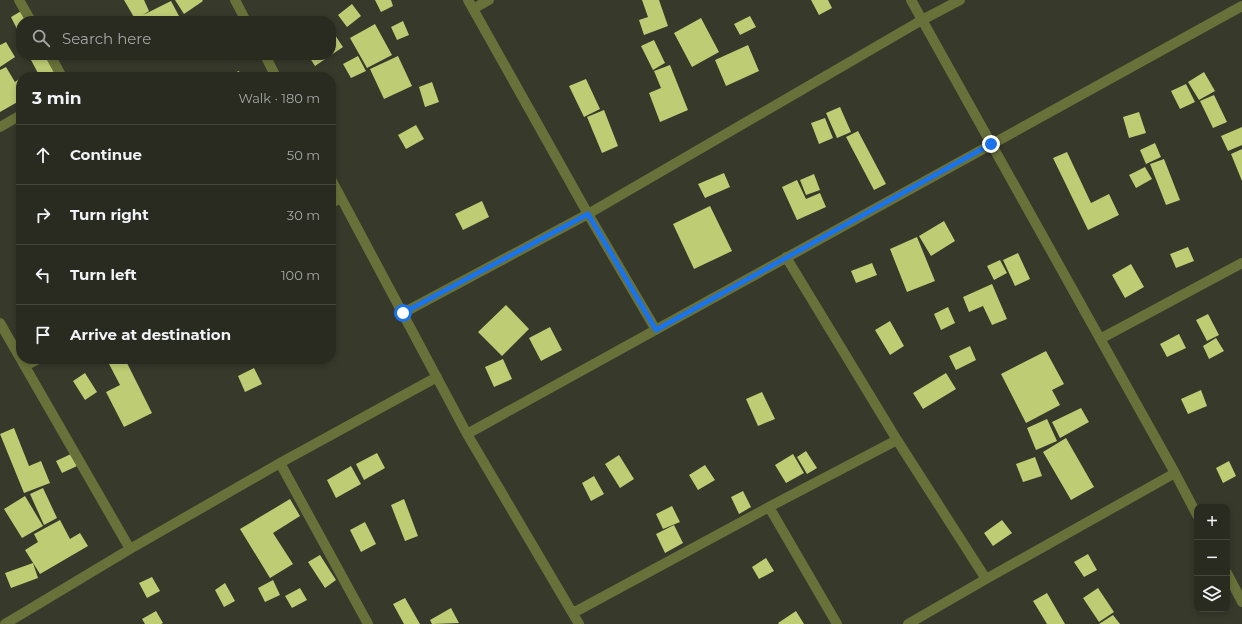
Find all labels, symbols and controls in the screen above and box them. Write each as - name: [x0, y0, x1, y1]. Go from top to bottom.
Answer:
- search box: [16, 16, 336, 60]
- icon: search: [30, 27, 52, 49]
- text: Search here: [62, 29, 151, 48]
- text: 3 min: [32, 88, 82, 108]
- text: Walk · 180 m: [238, 90, 320, 106]
- route end: [982, 135, 1000, 153]
- icon: ahead: [32, 144, 54, 166]
- text: Continue: [70, 145, 142, 164]
- text: 50 m: [287, 147, 320, 163]
- icon: right: [32, 204, 54, 226]
- text: Turn right: [70, 205, 149, 224]
- text: 30 m: [287, 207, 320, 223]
- icon: left: [32, 264, 54, 286]
- text: Turn left: [70, 265, 137, 284]
- text: 100 m: [281, 267, 320, 283]
- route start: [394, 304, 412, 322]
- icon: arrive: [32, 324, 54, 346]
- text: Arrive at destination: [70, 325, 231, 344]
- map controls: [1194, 504, 1230, 612]
- button: +: [1194, 504, 1230, 540]
- button: −: [1194, 540, 1230, 576]
- button: layers: [1194, 576, 1230, 612]

